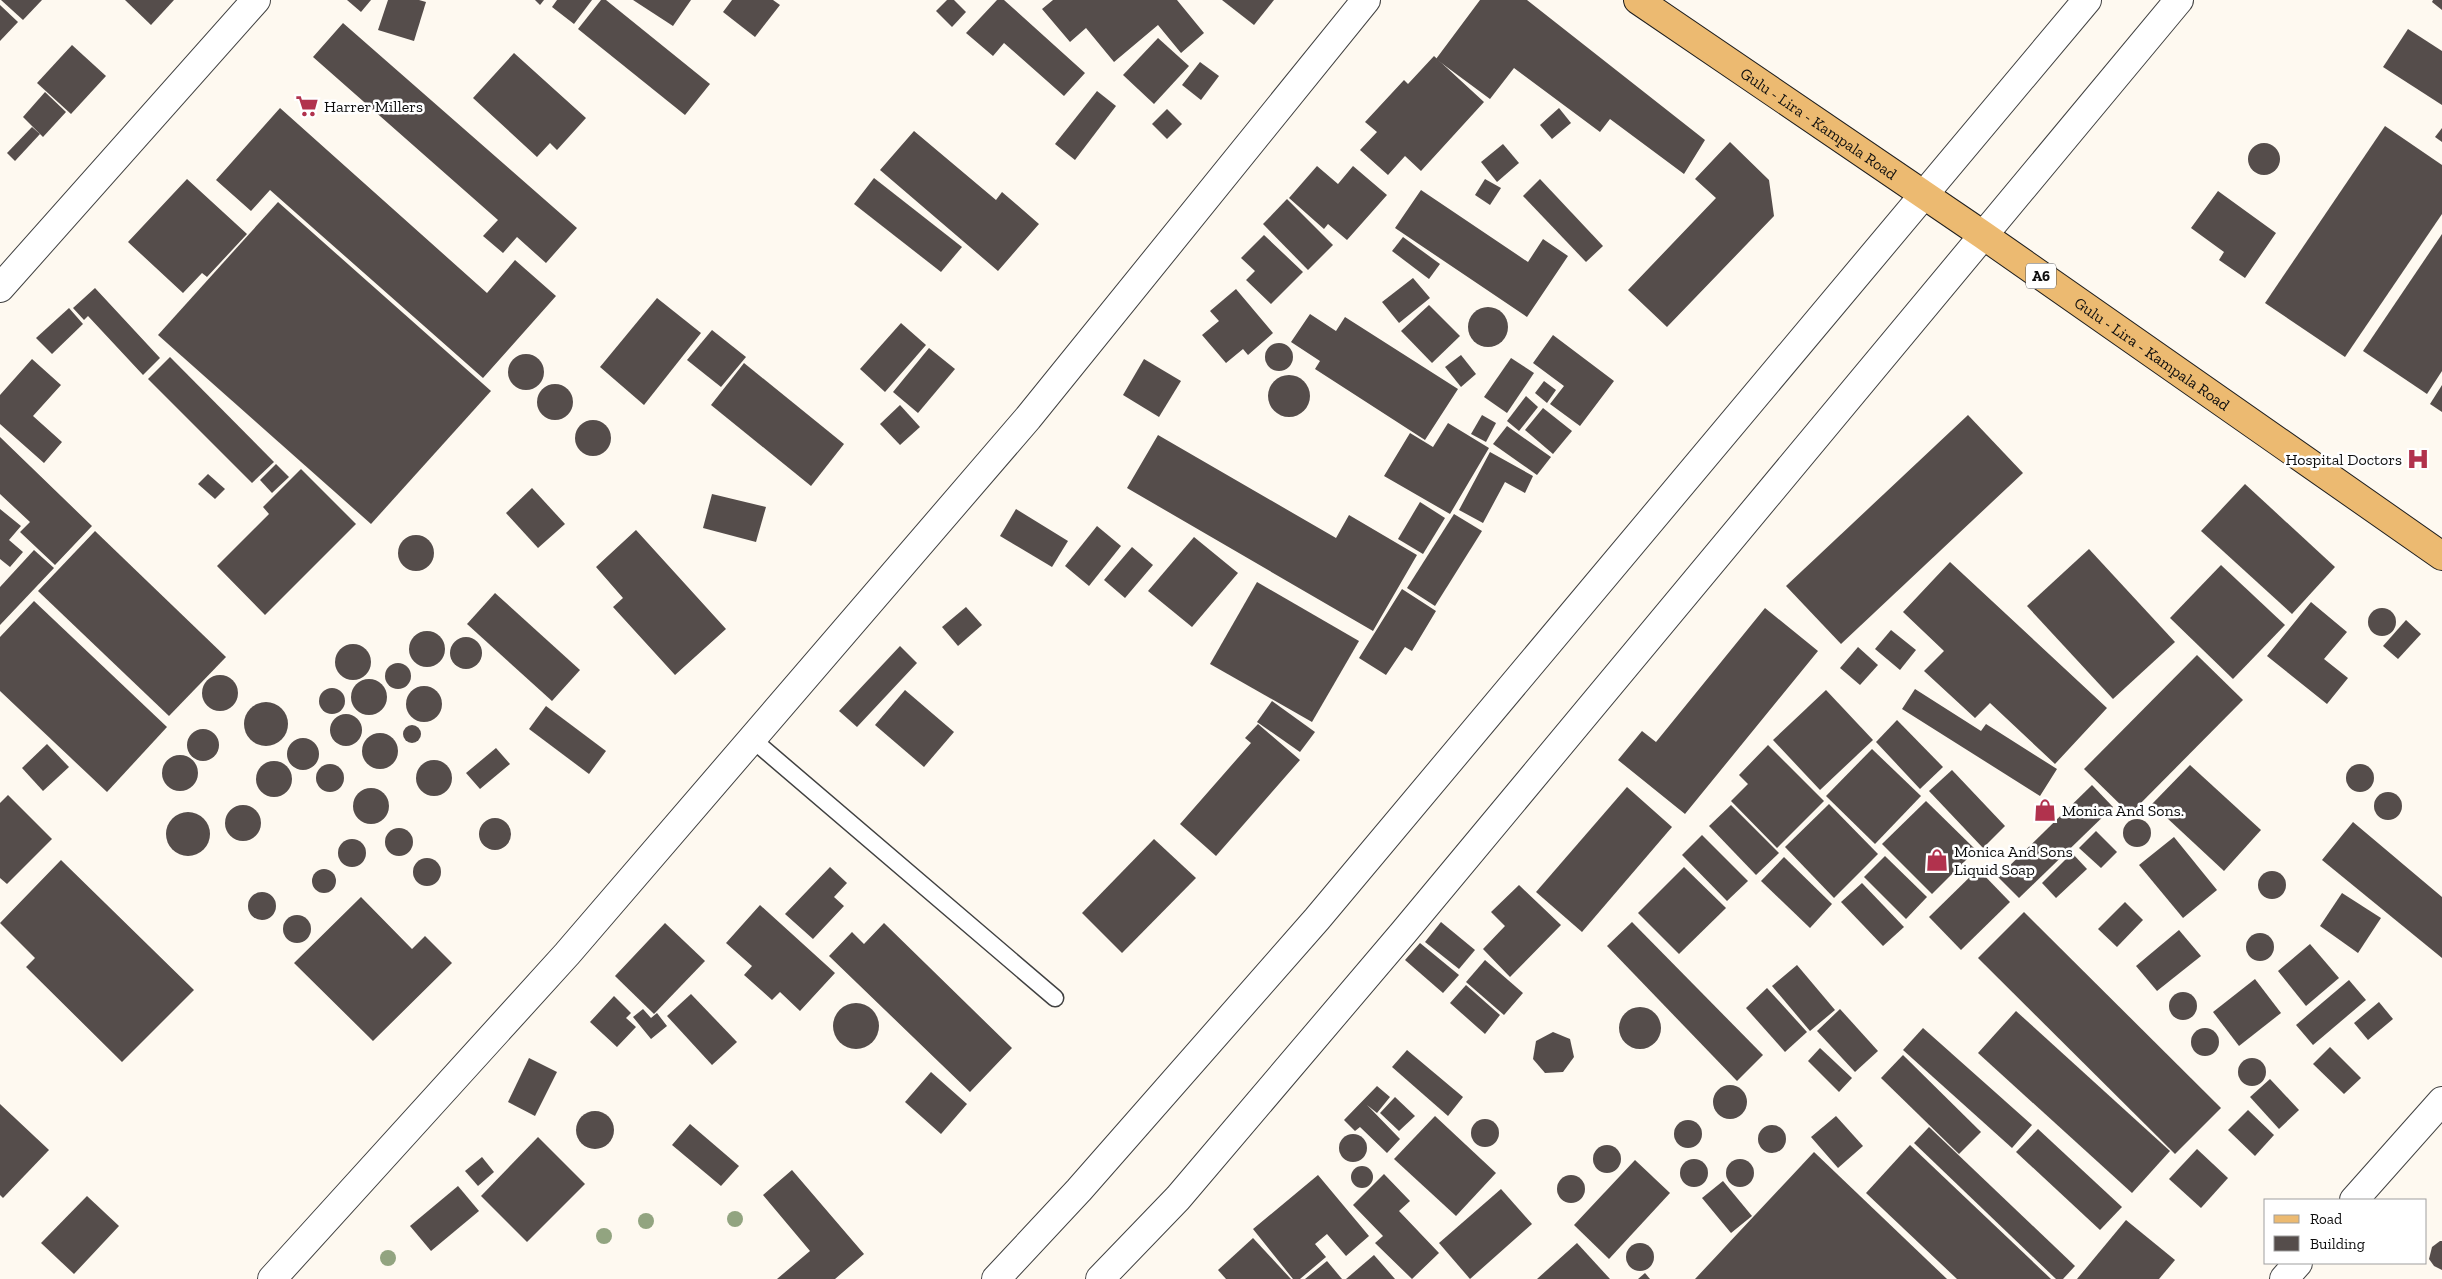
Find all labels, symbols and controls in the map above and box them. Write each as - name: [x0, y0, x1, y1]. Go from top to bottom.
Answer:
- street label: Gulu - Lira - Kampala Road: [1737, 63, 1901, 183]
- supermarket icon: Harrer Millers: [294, 93, 320, 119]
- place label: Harrer Millers: [324, 97, 423, 116]
- road number: A6: [2026, 264, 2056, 288]
- street label: Gulu - Lira - Kampala Road: [2071, 293, 2234, 414]
- hospital icon: Hospital Doctors: [2405, 446, 2431, 472]
- place label: Hospital Doctors: [2285, 450, 2402, 469]
- shop icon: Monica And Sons.: [2032, 797, 2058, 823]
- place label: Monica And Sons.: [2062, 801, 2184, 820]
- place label: Monica And Sons Liquid Soap: [1954, 842, 2073, 879]
- shop icon: Monica And Sons Liquid Soap: [1924, 847, 1950, 873]
- legend: [2264, 1199, 2427, 1264]
- text: Road: [2310, 1210, 2343, 1228]
- text: Building: [2310, 1235, 2365, 1253]

